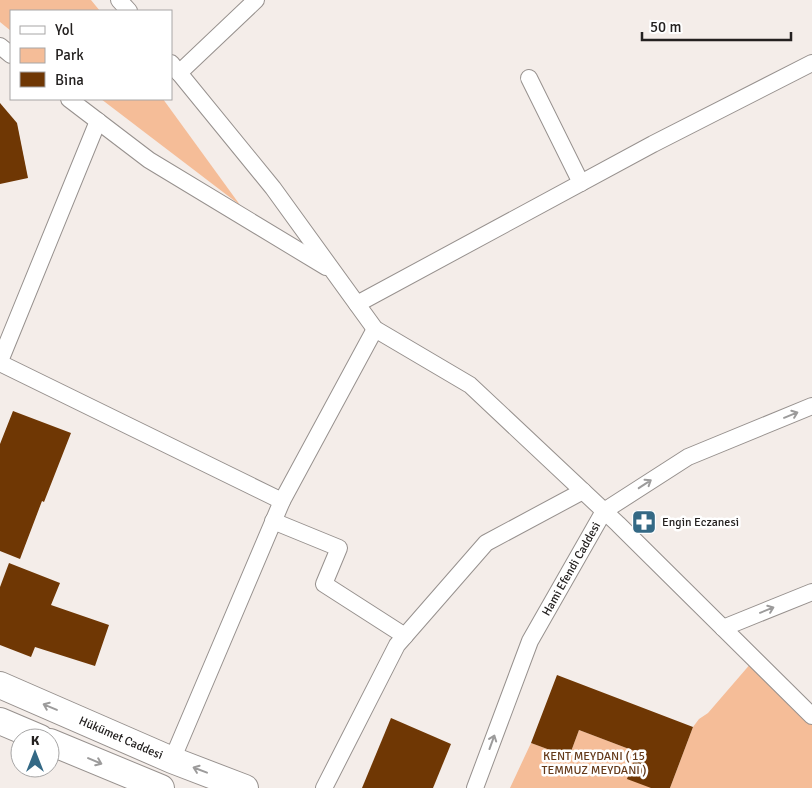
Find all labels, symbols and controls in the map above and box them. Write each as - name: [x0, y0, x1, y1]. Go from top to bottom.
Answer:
- legend: [10, 10, 172, 100]
- scale bar: [642, 10, 791, 42]
- text: 50 m: [650, 18, 681, 36]
- text: Yol: [55, 21, 74, 39]
- text: Park: [55, 46, 84, 64]
- text: Bina: [55, 71, 84, 89]
- one-way arrow: [783, 409, 798, 419]
- one-way arrow: [638, 479, 652, 489]
- pharmacy icon: Engin Eczanesi: [631, 509, 657, 535]
- place label: Engin Eczanesi: [662, 515, 739, 530]
- street label: Hami Efendi Caddesi: [538, 519, 604, 618]
- one-way arrow: [759, 605, 774, 614]
- one-way arrow: [43, 701, 58, 711]
- street label: Hükümet Caddesi: [77, 713, 165, 763]
- north arrow: [10, 728, 60, 778]
- text: K: [31, 732, 40, 749]
- one-way arrow: [488, 735, 497, 750]
- park label: KENT MEYDANI ( 15 TEMMUZ MEYDANI ): [541, 749, 647, 778]
- one-way arrow: [87, 757, 102, 767]
- one-way arrow: [193, 765, 208, 774]

